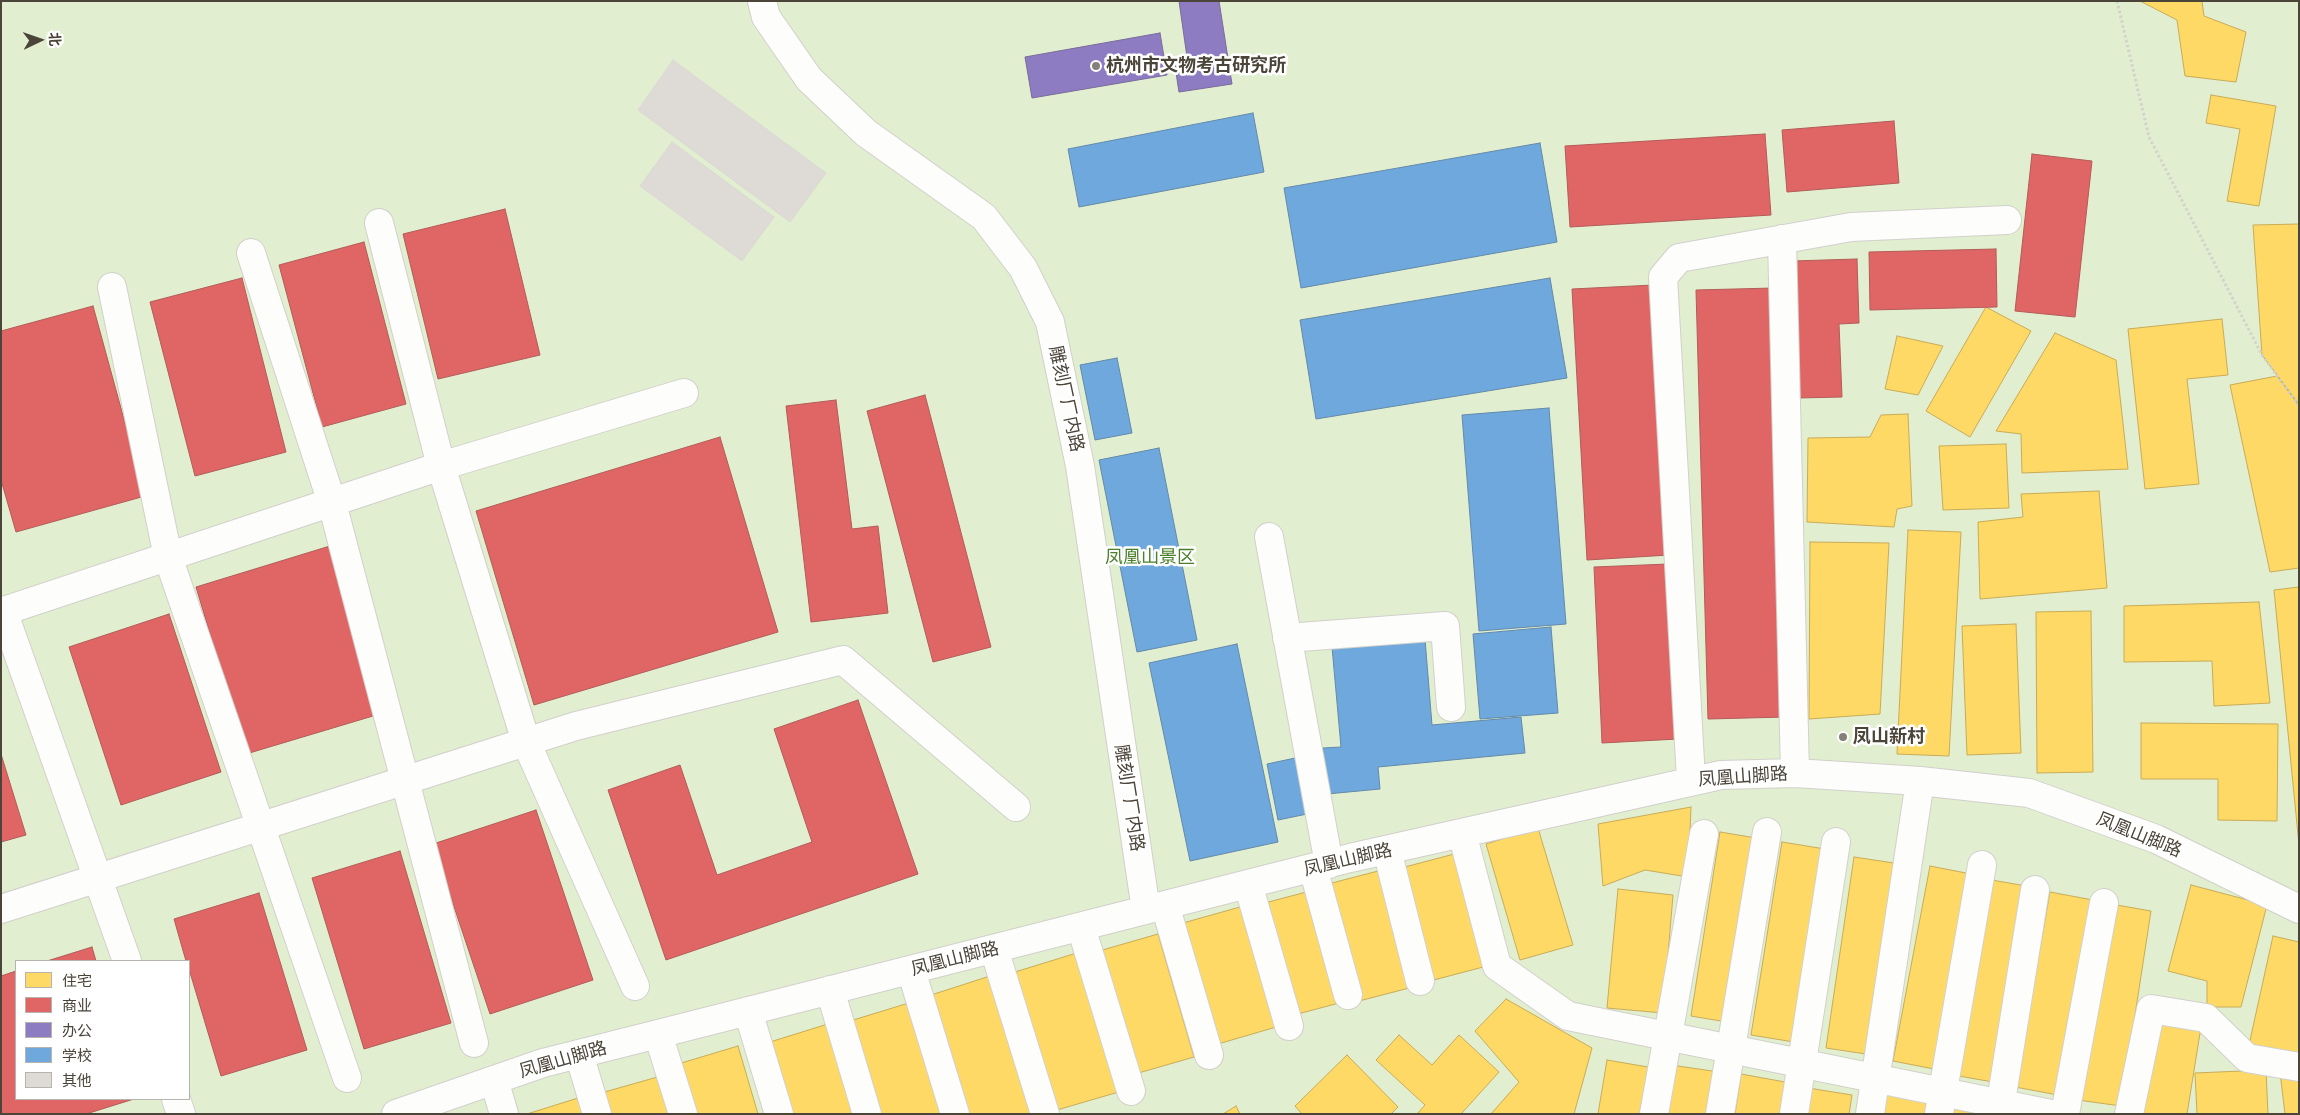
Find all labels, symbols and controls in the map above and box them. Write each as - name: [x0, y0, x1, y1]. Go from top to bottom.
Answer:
- north arrow: [15, 15, 65, 65]
- text: 北: [47, 32, 63, 47]
- place label: 杭州市文物考古研究所: [1106, 55, 1286, 77]
- marker: 杭州市文物考古研究所: [1090, 60, 1102, 72]
- street label: 雕刻厂厂内路: [1044, 344, 1088, 454]
- park label: 凤凰山景区: [1105, 547, 1195, 569]
- place label: 凤山新村: [1853, 726, 1925, 748]
- marker: 凤山新村: [1837, 731, 1849, 743]
- street label: 雕刻厂厂内路: [1110, 743, 1148, 853]
- street label: 凤凰山脚路: [1697, 763, 1789, 791]
- street label: 凤凰山脚路: [2093, 808, 2185, 862]
- street label: 凤凰山脚路: [1302, 839, 1394, 881]
- street label: 凤凰山脚路: [909, 938, 1001, 980]
- legend: [15, 960, 190, 1100]
- text: 住宅: [62, 972, 92, 990]
- text: 商业: [62, 997, 92, 1015]
- text: 办公: [62, 1022, 92, 1040]
- street label: 凤凰山脚路: [517, 1037, 609, 1083]
- text: 学校: [62, 1047, 92, 1065]
- text: 其他: [62, 1072, 92, 1090]

